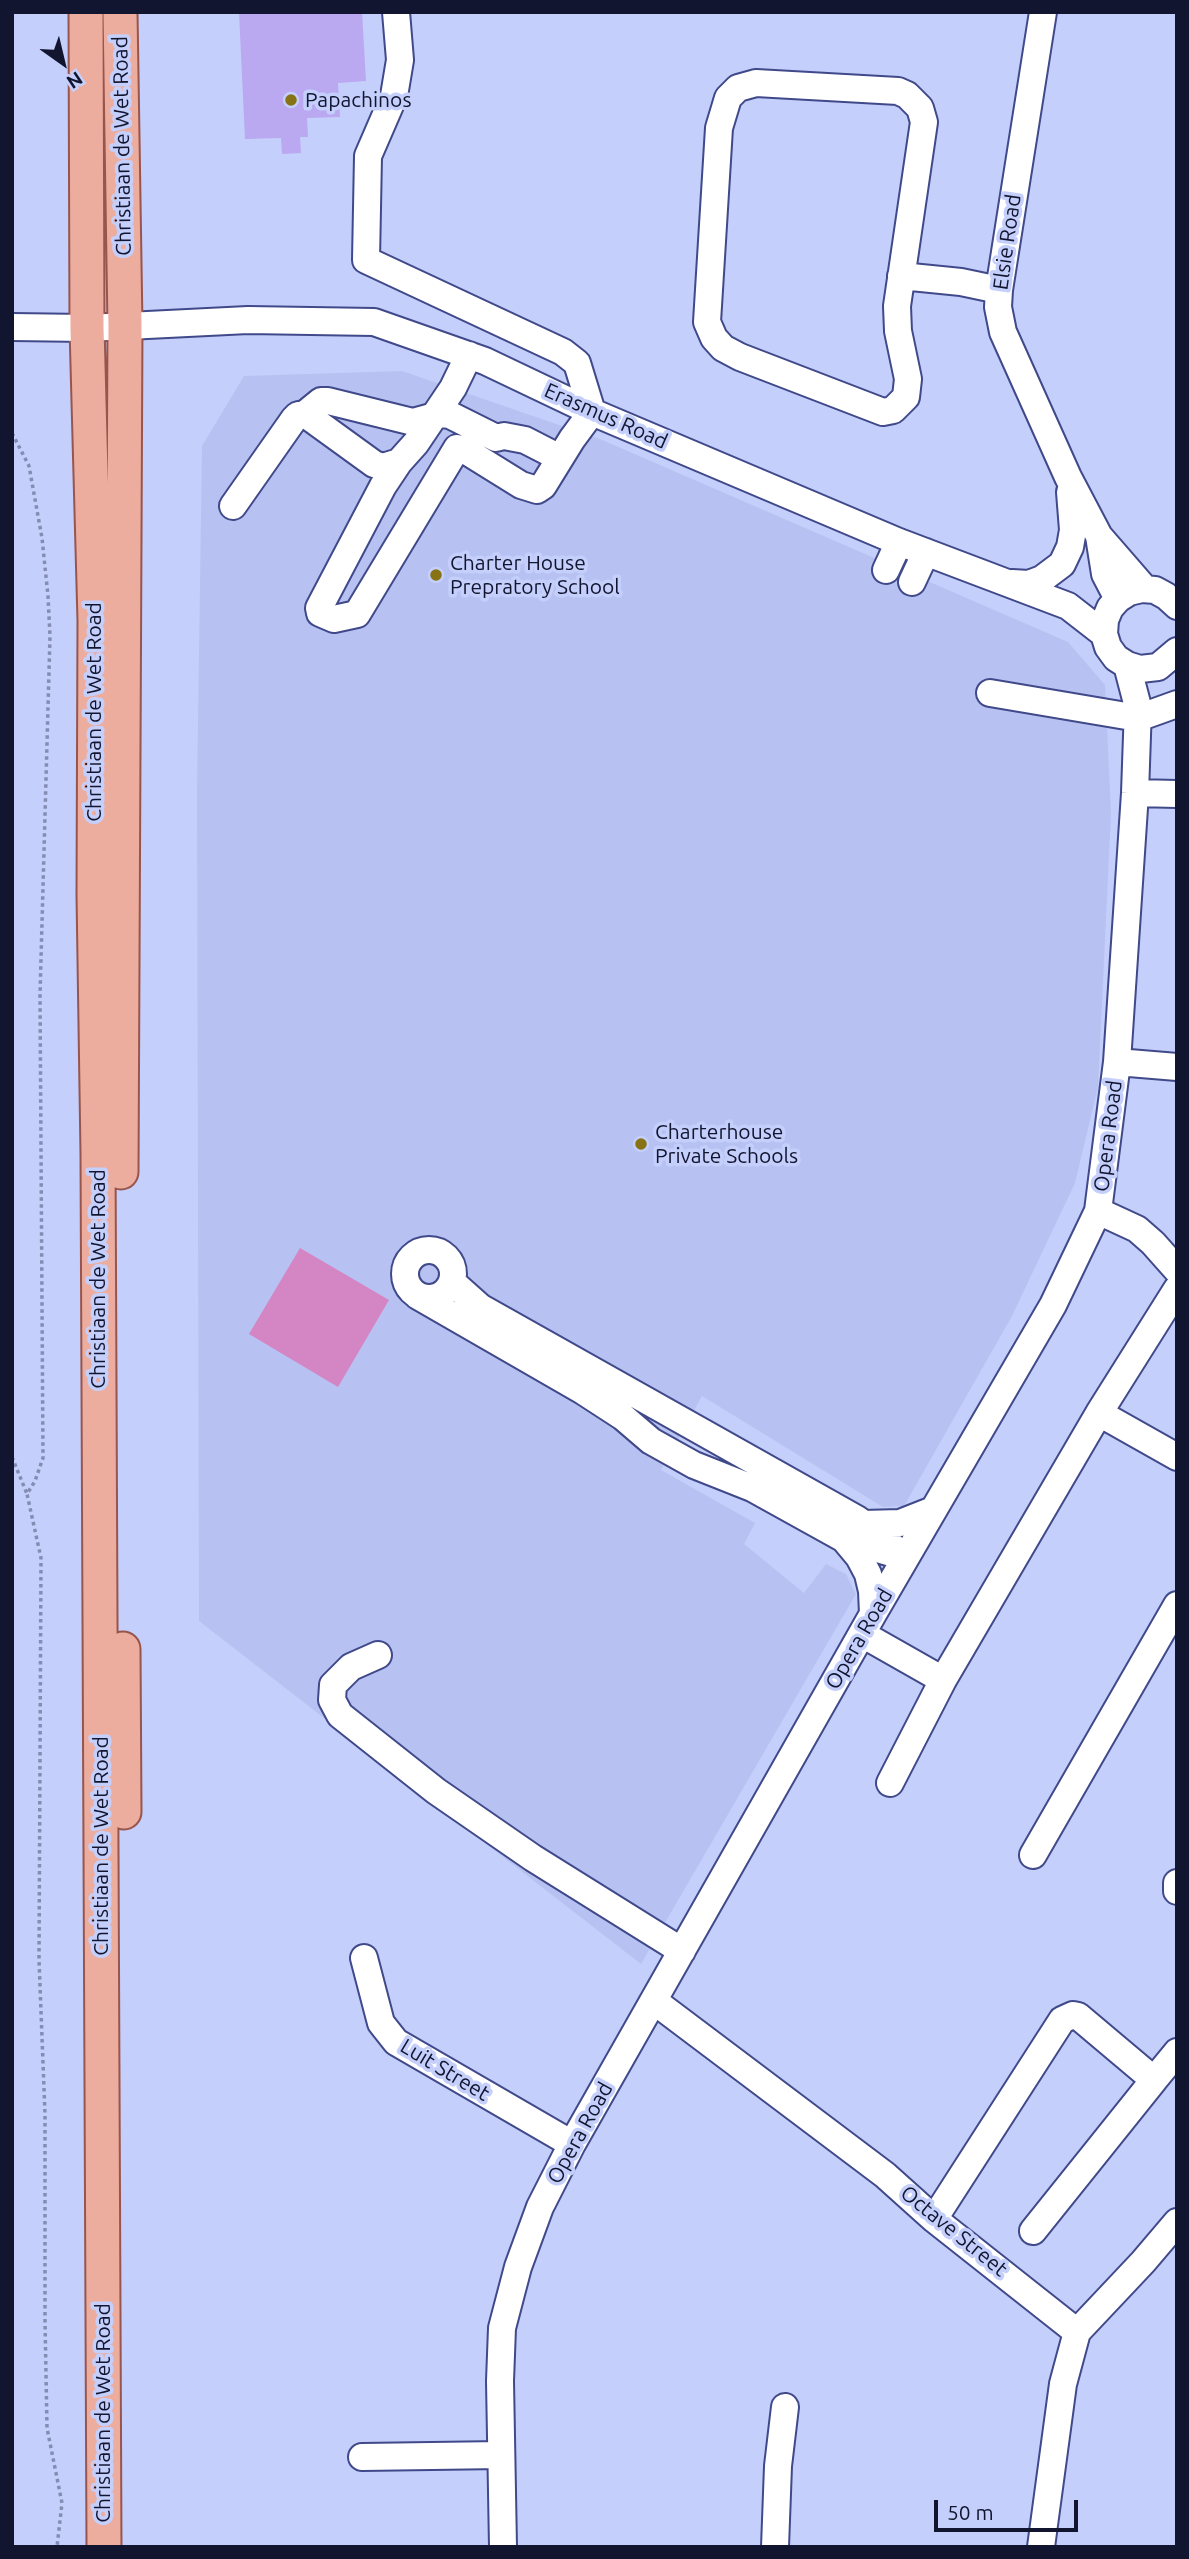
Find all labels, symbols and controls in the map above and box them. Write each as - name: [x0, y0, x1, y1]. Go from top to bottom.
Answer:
- north arrow: [28, 28, 98, 98]
- street label: Christiaan de Wet Road: [107, 36, 137, 256]
- text: N: [63, 67, 87, 93]
- place label: Papachinos: [305, 87, 411, 113]
- marker: Papachinos: [283, 92, 299, 108]
- street label: Elsie Road: [988, 193, 1026, 291]
- street label: Erasmus Road: [541, 378, 671, 454]
- place label: Charter House Prepratory School: [450, 550, 620, 600]
- marker: Charter House Prepratory School: [428, 567, 444, 583]
- street label: Christiaan de Wet Road: [81, 602, 107, 822]
- street label: Opera Road: [1089, 1079, 1127, 1193]
- place label: Charterhouse Private Schools: [655, 1119, 798, 1169]
- marker: Charterhouse Private Schools: [633, 1136, 649, 1152]
- street label: Christiaan de Wet Road: [85, 1169, 111, 1389]
- street label: Opera Road: [820, 1584, 898, 1694]
- street label: Christiaan de Wet Road: [88, 1736, 114, 1956]
- street label: Luit Street: [396, 2034, 494, 2106]
- street label: Opera Road: [542, 2078, 618, 2188]
- street label: Octave Street: [895, 2180, 1013, 2282]
- street label: Christiaan de Wet Road: [90, 2303, 116, 2523]
- scale bar: [937, 2486, 1080, 2530]
- text: 50 m: [947, 2500, 994, 2524]

